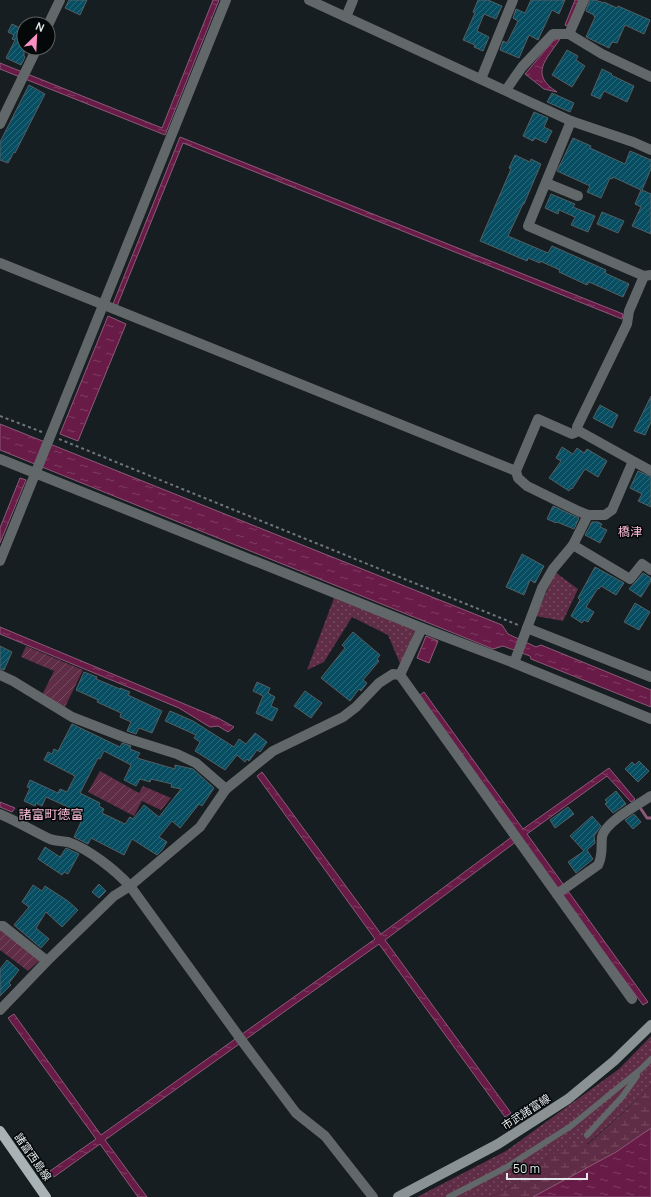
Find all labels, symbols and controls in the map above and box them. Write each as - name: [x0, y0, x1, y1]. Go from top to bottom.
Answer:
- north arrow: [16, 16, 56, 56]
- text: N: [34, 18, 47, 35]
- district label: 橋津: [618, 523, 642, 540]
- district label: 諸富町徳富: [18, 805, 84, 823]
- street label: 市武諸富線: [499, 1090, 553, 1133]
- street label: 諸富西島線: [11, 1130, 55, 1184]
- scale bar: [507, 1155, 587, 1181]
- text: 50 m: [513, 1160, 540, 1177]

